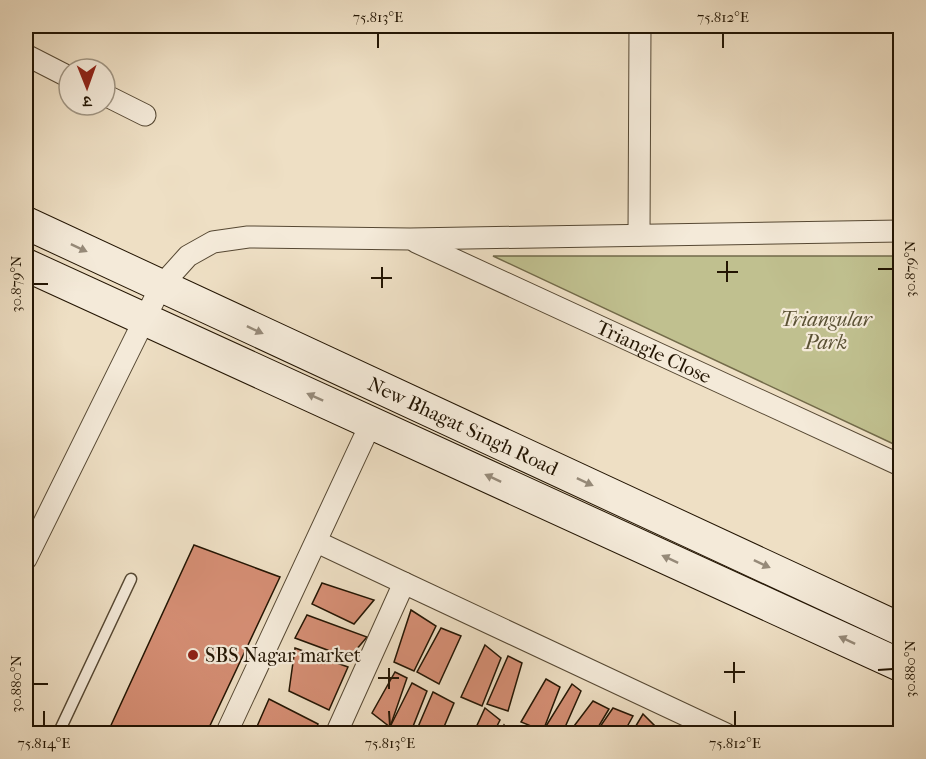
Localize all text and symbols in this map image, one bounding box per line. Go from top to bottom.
text: 75.813°E [353,8,403,26]
text: 75.812°E [697,8,749,26]
north arrow [57,57,117,117]
text: उ [81,92,92,111]
text: 30.879°N [901,240,919,297]
one-way arrow [70,243,87,252]
text: 30.879°N [7,255,25,312]
park label: Triangular Park [780,308,874,354]
street label: Triangle Close [593,315,715,388]
one-way arrow [247,325,264,334]
street label: New Bhagat Singh Road [364,372,563,481]
one-way arrow [307,393,324,402]
one-way arrow [484,474,501,483]
one-way arrow [576,478,593,487]
one-way arrow [661,554,679,564]
one-way arrow [753,560,770,569]
one-way arrow [839,636,856,645]
text: 30.880°N [901,640,919,698]
place label: SBS Nagar market [205,644,361,667]
marker: SBS Nagar market [186,648,200,662]
text: 30.880°N [7,655,25,713]
text: 75.814°E [18,734,70,752]
text: 75.813°E [365,734,415,752]
text: 75.812°E [709,734,761,752]

